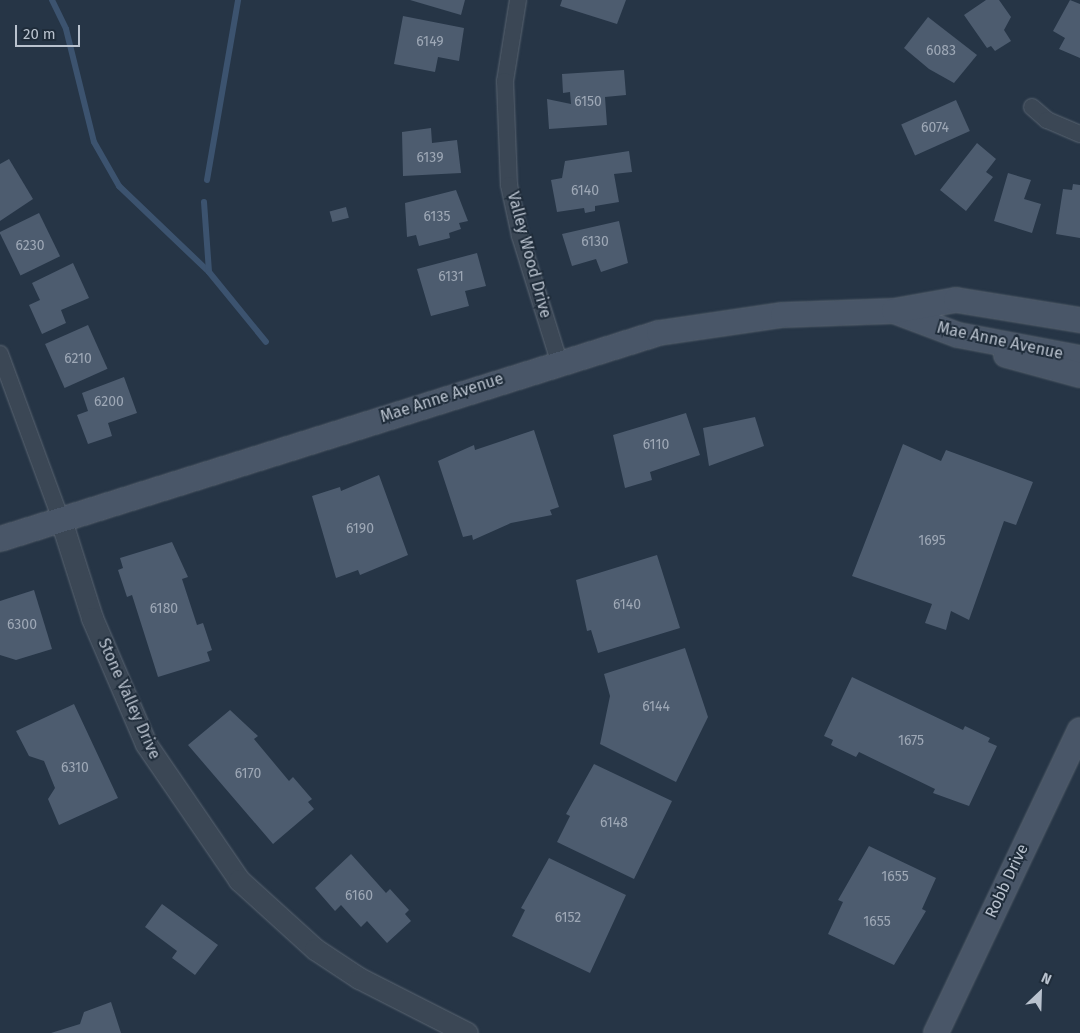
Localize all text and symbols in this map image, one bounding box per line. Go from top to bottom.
scale bar [18,15,82,47]
text: 20 m [23,25,56,43]
house number: 6149 [416,34,444,50]
house number: 6083 [926,43,956,59]
house number: 6150 [574,94,602,110]
house number: 6074 [921,120,949,136]
house number: 6139 [416,150,444,166]
house number: 6140 [571,183,599,199]
street label: Valley Wood Drive [503,190,555,320]
house number: 6135 [424,209,450,225]
house number: 6130 [581,234,609,250]
house number: 6230 [16,238,44,254]
house number: 6131 [438,269,464,285]
street label: Mae Anne Avenue [935,318,1065,364]
house number: 6210 [64,351,92,367]
street label: Mae Anne Avenue [378,369,506,427]
house number: 6200 [94,394,124,410]
house number: 6110 [643,437,669,453]
house number: 6190 [346,521,374,537]
house number: 1695 [918,533,946,549]
house number: 6140 [613,597,641,613]
house number: 6180 [150,601,178,617]
house number: 6300 [7,617,37,633]
street label: Stone Valley Drive [94,636,164,762]
house number: 6144 [642,699,670,715]
house number: 1675 [898,733,924,749]
house number: 6310 [61,760,89,776]
house number: 6170 [235,766,261,782]
house number: 6148 [600,815,628,831]
street label: Robb Drive [981,841,1033,921]
house number: 1655 [881,869,909,885]
house number: 6160 [345,888,373,904]
house number: 6152 [555,910,581,926]
house number: 1655 [863,914,891,930]
north arrow [1015,968,1065,1018]
text: N [1039,969,1054,988]

